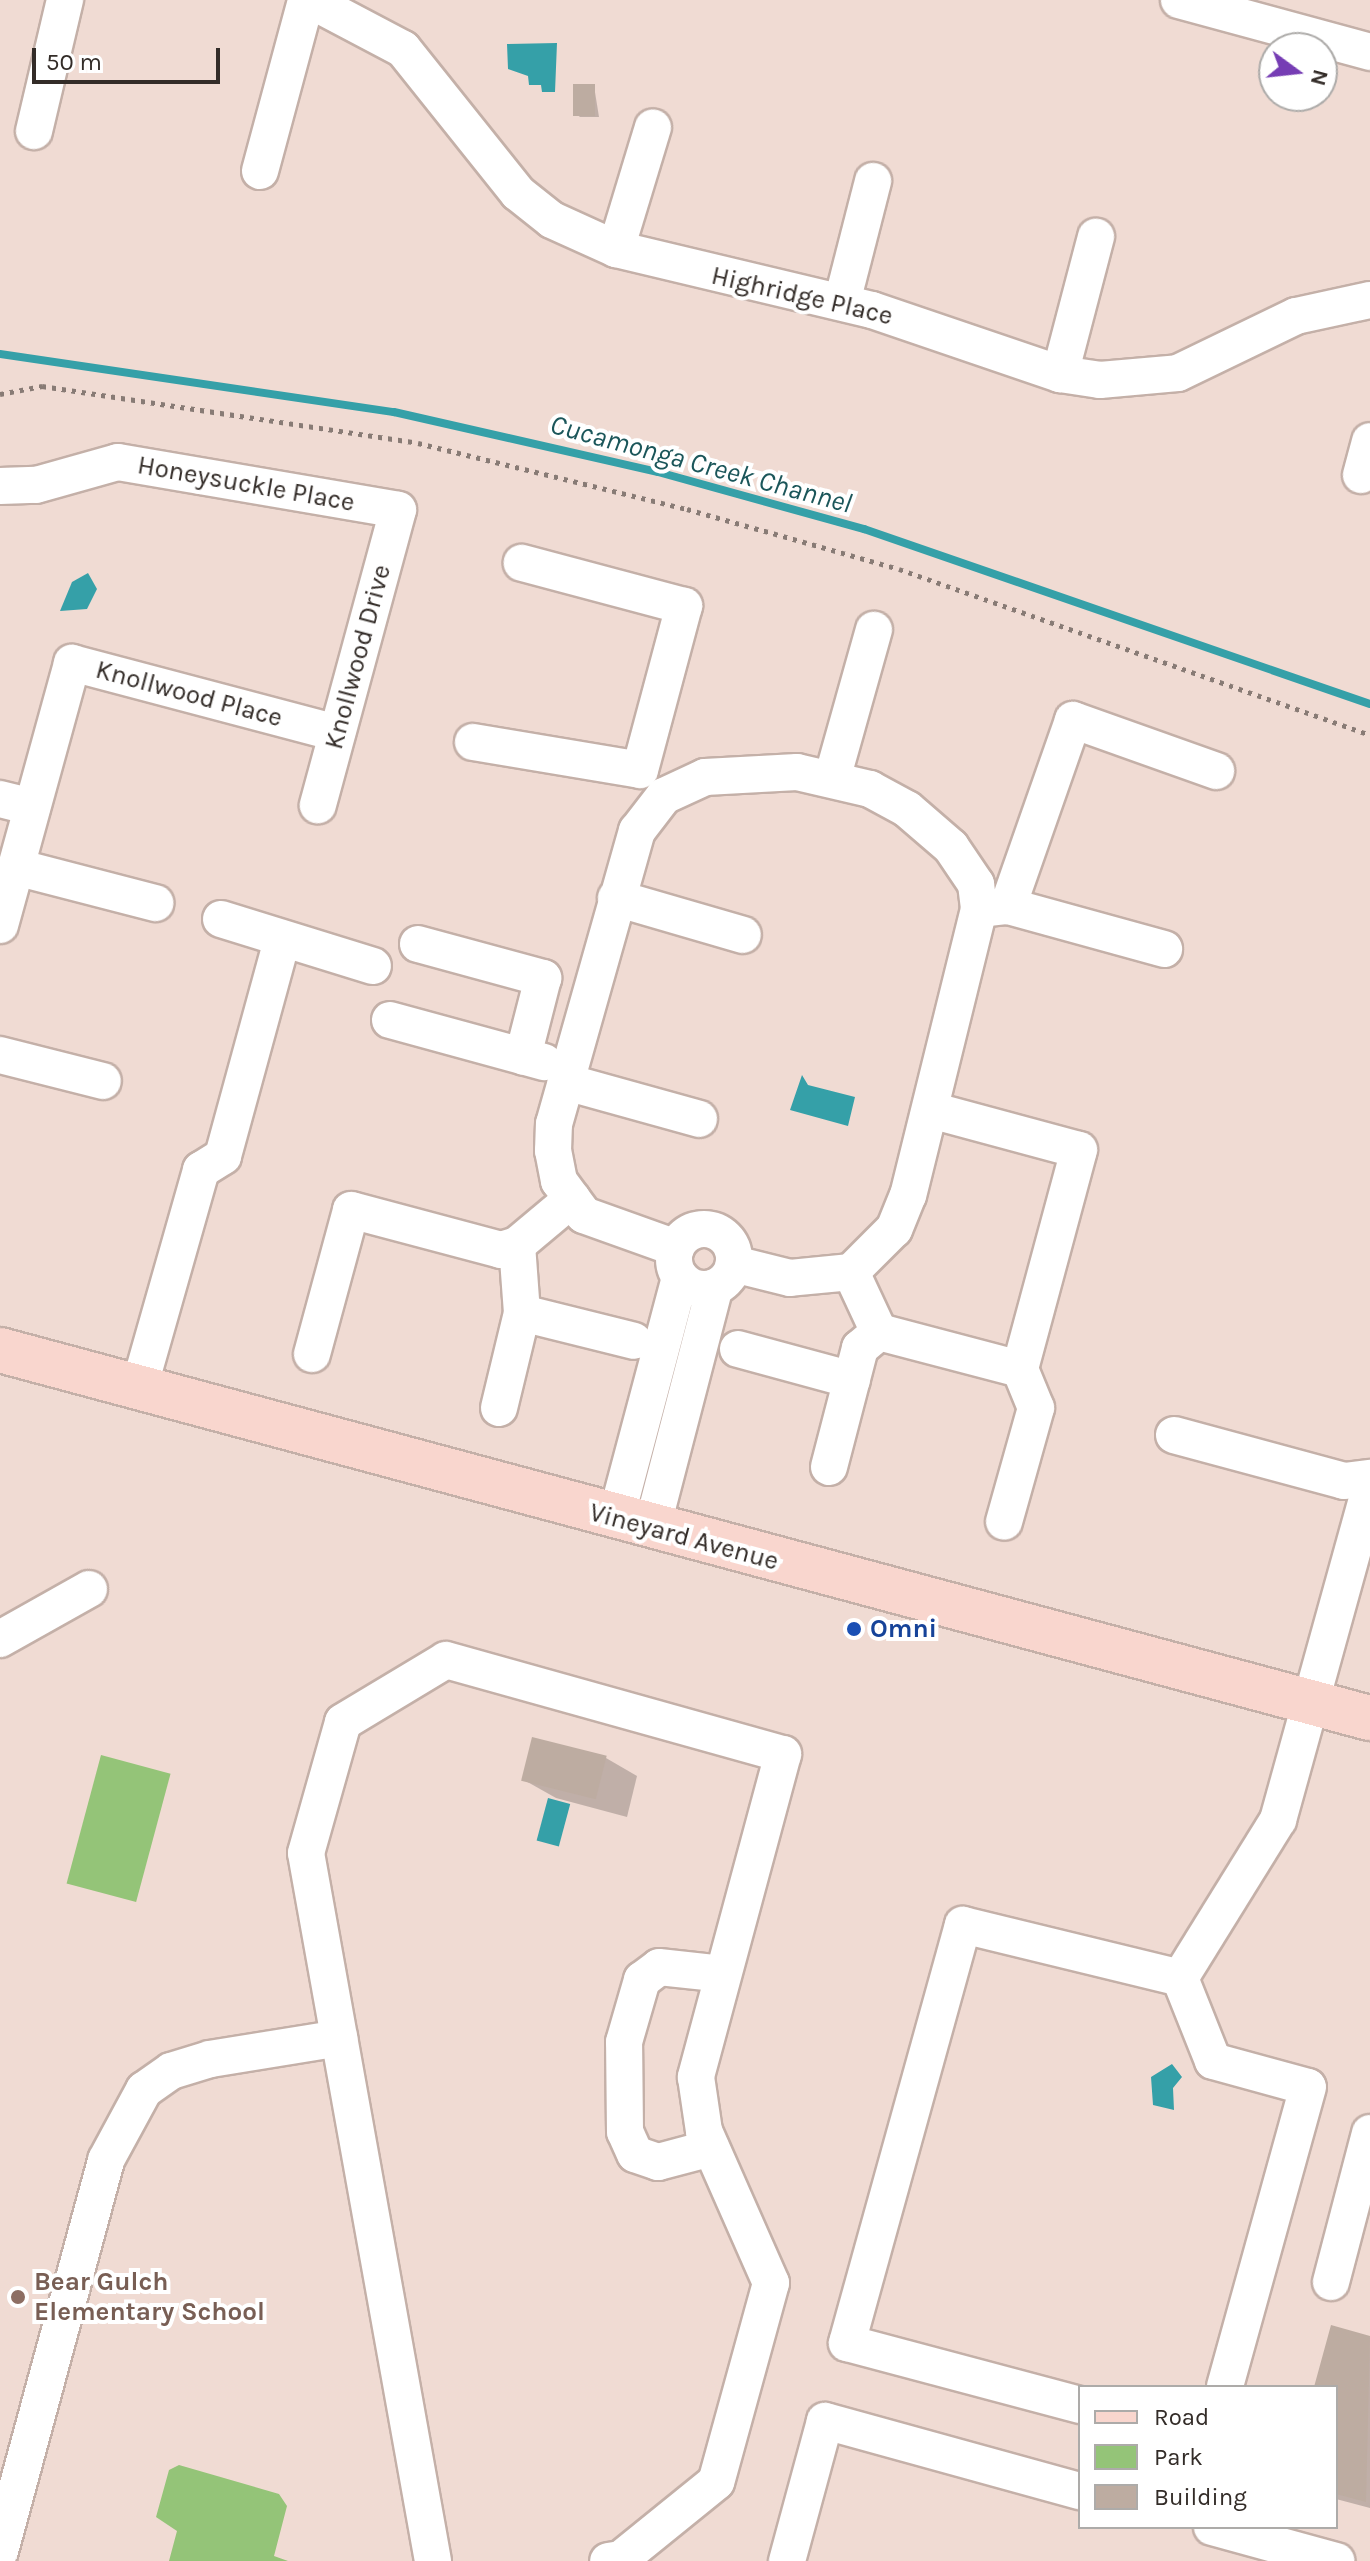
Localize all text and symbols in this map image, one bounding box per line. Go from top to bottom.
scale bar [36,32,224,82]
north arrow [1258,32,1338,112]
text: 50 m [46,48,102,76]
text: N [1305,67,1334,89]
street label: Highridge Place [708,260,896,332]
water label: Cucamonga Creek Channel [546,408,856,520]
street label: Honeysuckle Place [135,450,357,518]
street label: Knollwood Drive [318,561,398,753]
street label: Knollwood Place [92,654,286,734]
street label: Vineyard Avenue [586,1497,782,1577]
place label: Omni [870,1613,937,1645]
marker: Omni [845,1620,863,1638]
place label: Bear Gulch Elementary School [34,2266,265,2328]
marker: Bear Gulch Elementary School [9,2288,27,2306]
legend [1078,2385,1338,2529]
text: Road [1154,2403,1209,2431]
text: Park [1154,2443,1203,2471]
text: Building [1154,2483,1247,2511]

